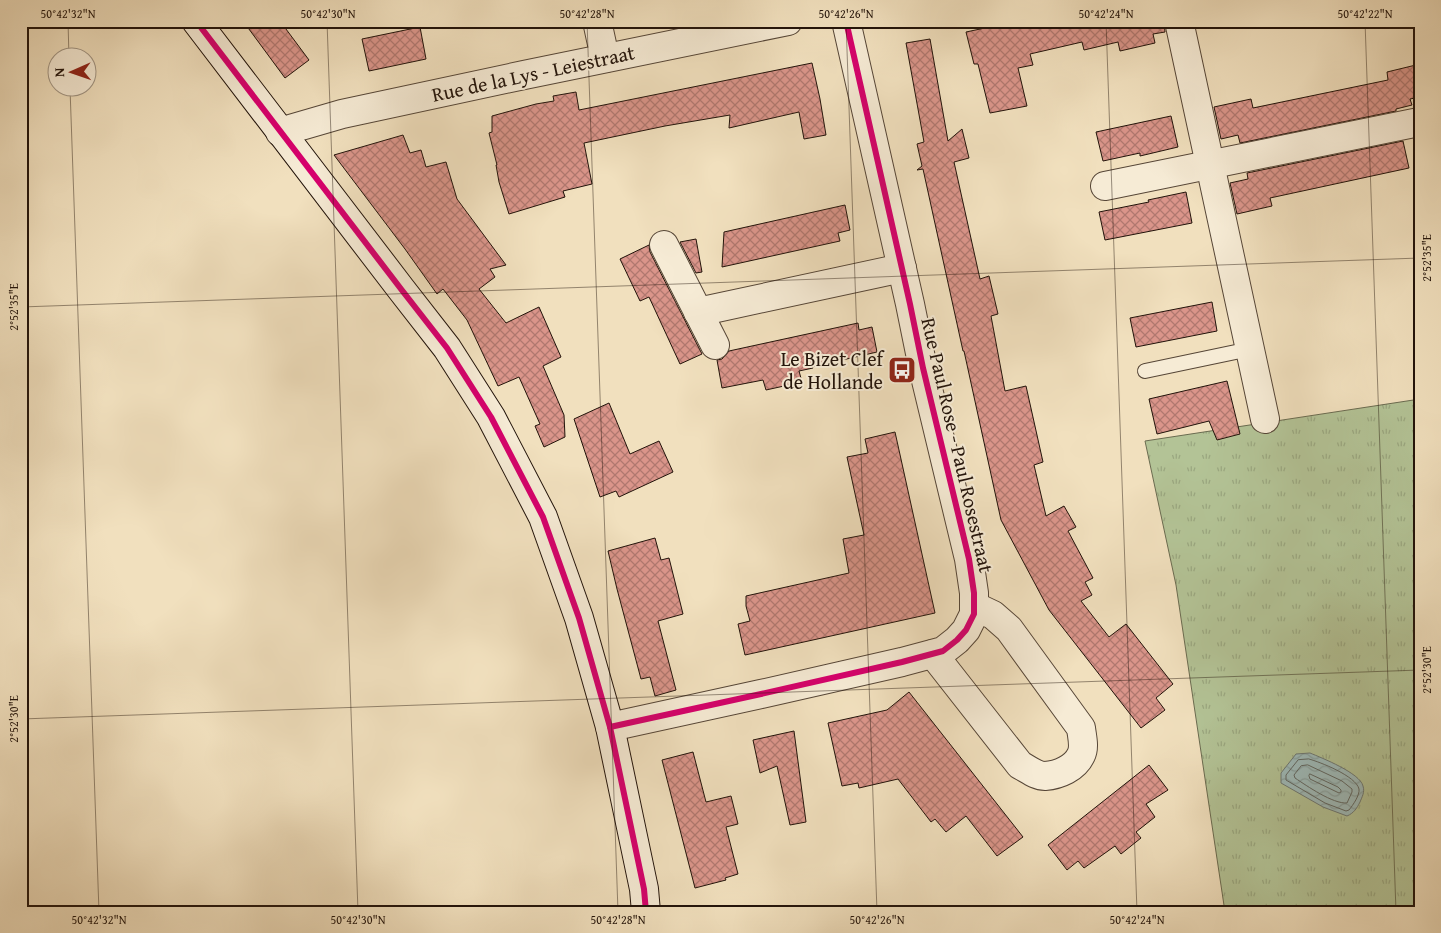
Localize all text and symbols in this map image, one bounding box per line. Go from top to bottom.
text: 50°42'32"N [40,5,96,22]
text: 50°42'30"N [300,5,356,22]
text: 50°42'28"N [559,5,615,22]
text: 50°42'26"N [818,5,874,22]
text: 50°42'24"N [1078,5,1134,22]
text: 50°42'22"N [1337,5,1393,22]
street label: Rue de la Lys - Leiestraat [429,37,637,109]
north arrow [48,48,98,98]
text: N [49,67,69,77]
text: 2°52'35"E [1418,234,1435,282]
text: 2°52'35"E [5,283,22,331]
street label: Rue Paul Rose - Paul Rosestraat [915,315,1001,575]
place label: Le Bizet Clef de Hollande [781,344,886,396]
bus stop icon: Le Bizet Clef de Hollande [887,355,917,385]
text: 2°52'30"E [1418,646,1435,694]
text: 2°52'30"E [5,695,22,743]
text: 50°42'32"N [71,911,127,928]
text: 50°42'30"N [330,911,386,928]
text: 50°42'28"N [590,911,646,928]
text: 50°42'26"N [849,911,905,928]
text: 50°42'24"N [1109,911,1165,928]

